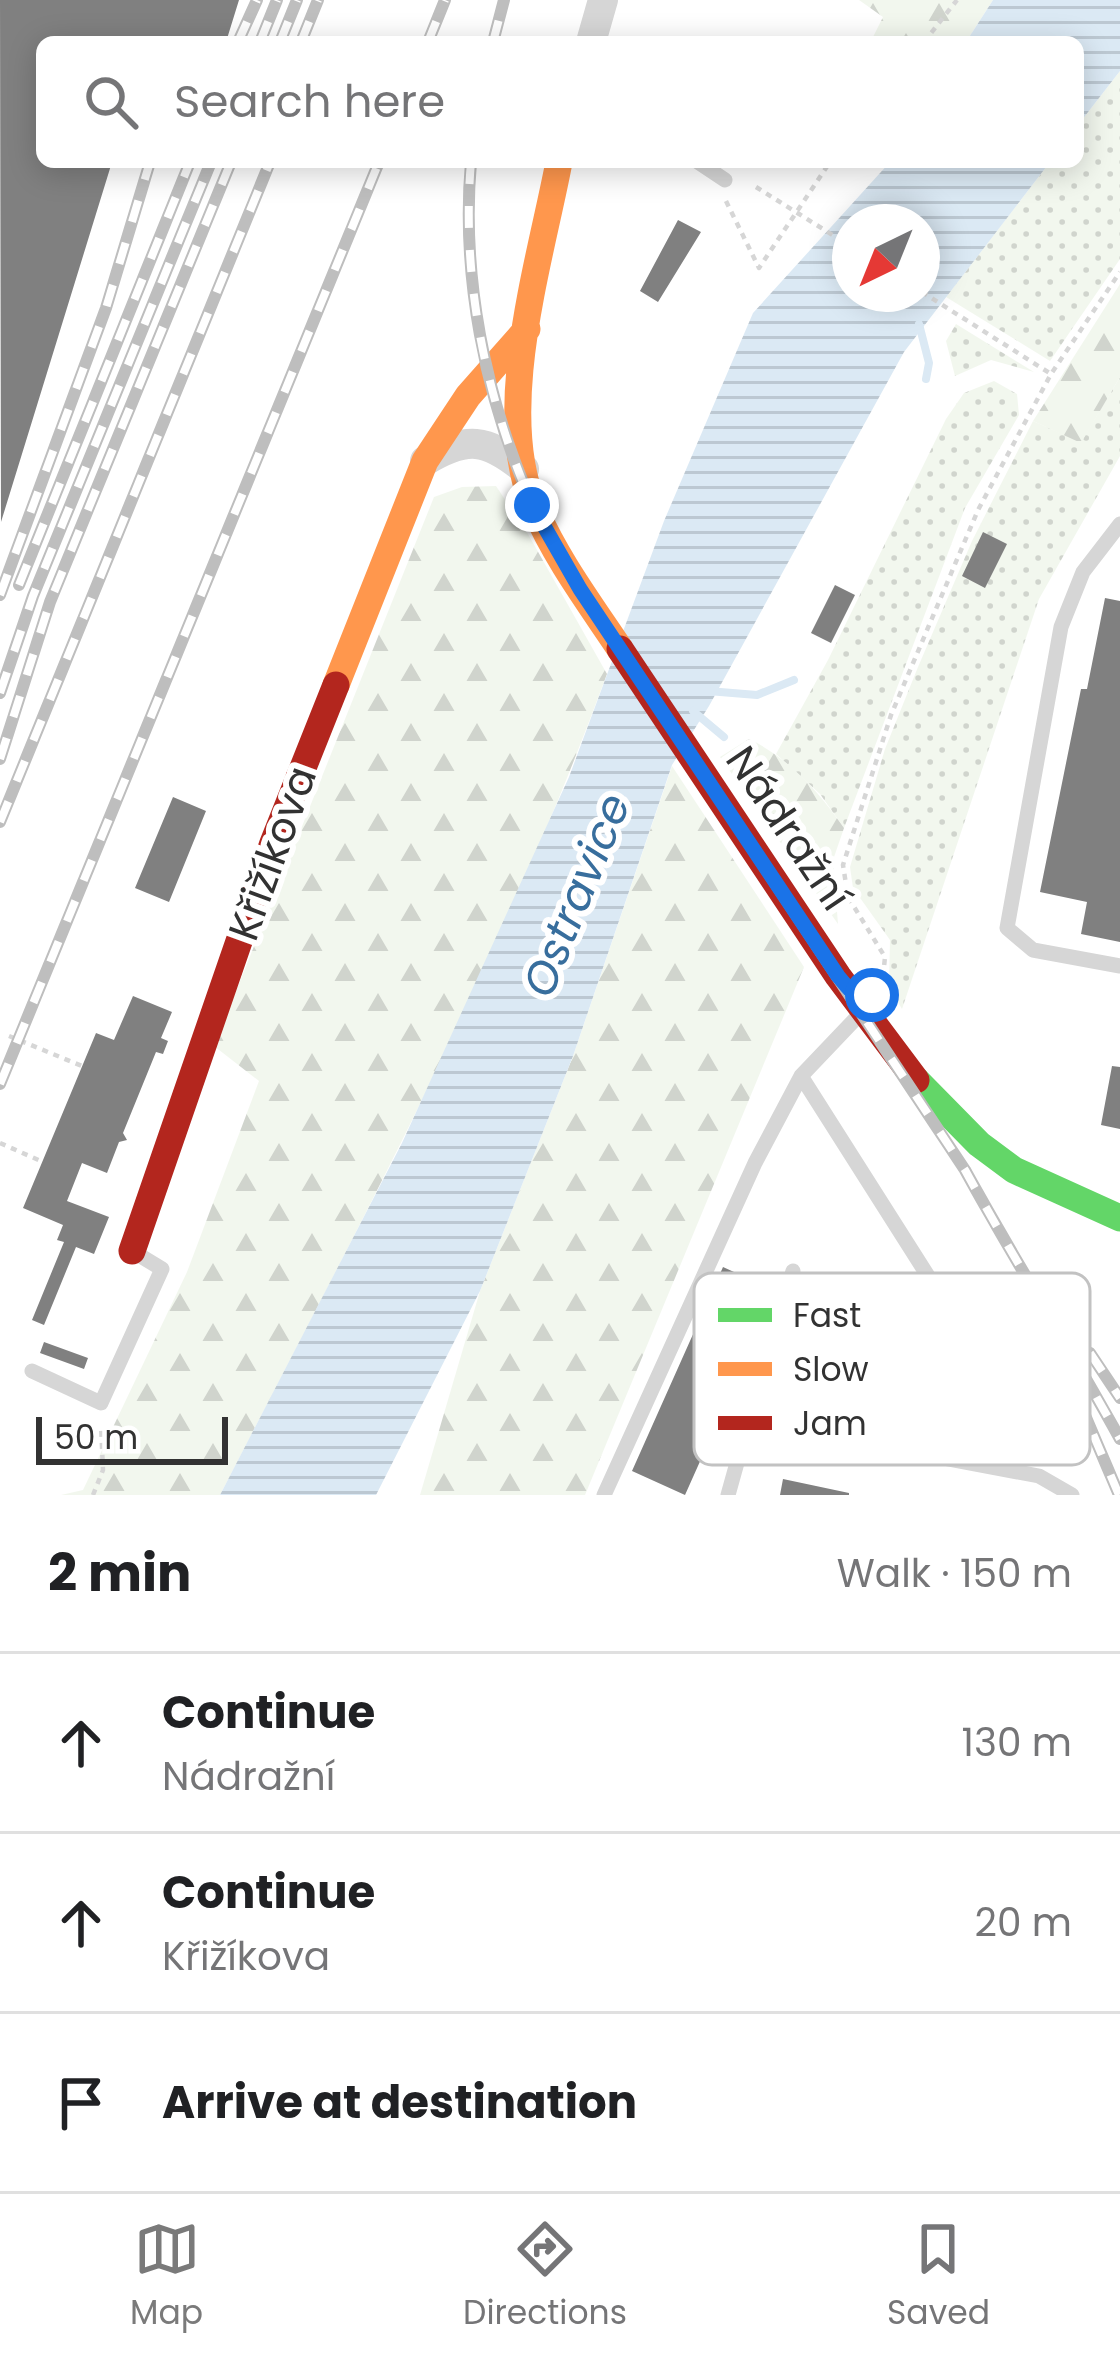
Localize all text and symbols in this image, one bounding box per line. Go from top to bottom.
search box [36,36,1084,168]
icon: search [78,69,144,135]
text: Search here [174,70,445,133]
north arrow [832,204,940,312]
route end [505,478,559,532]
street label: Nádražní [712,734,865,922]
street label: Křižíkova [214,758,331,948]
water label: Ostravice [507,784,646,1006]
route start [845,968,899,1022]
legend [694,1273,1090,1465]
text: Fast [793,1292,861,1339]
text: Slow [793,1346,869,1393]
text: Jam [793,1400,867,1447]
scale bar [36,1411,228,1464]
text: 50 m [54,1414,138,1461]
text: 2 min [48,1537,191,1609]
text: Walk · 150 m [837,1546,1072,1601]
text: Continue [162,1681,375,1744]
icon: ahead [48,1710,114,1776]
text: 130 m [961,1715,1072,1770]
text: Nádražní [162,1749,335,1804]
text: Continue [162,1861,375,1924]
icon: ahead [48,1890,114,1956]
text: 20 m [974,1895,1072,1950]
text: Křižíkova [162,1929,330,1984]
icon: arrive [48,2070,114,2136]
text: Arrive at destination [162,2071,637,2134]
tab: Map [130,2216,203,2338]
tab: Directions [463,2216,627,2338]
tab: Saved [887,2216,990,2338]

